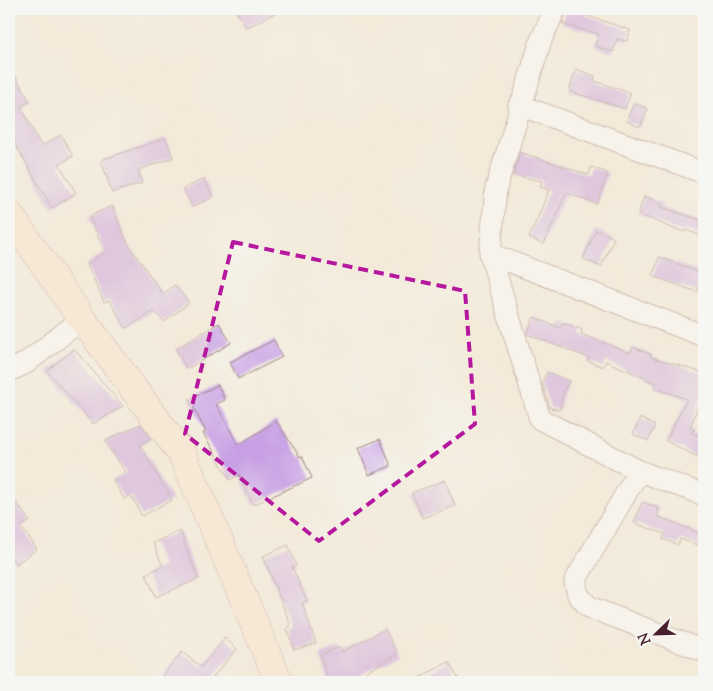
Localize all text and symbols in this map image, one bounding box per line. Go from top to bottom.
north arrow [630,608,680,658]
text: N [634,629,657,647]

